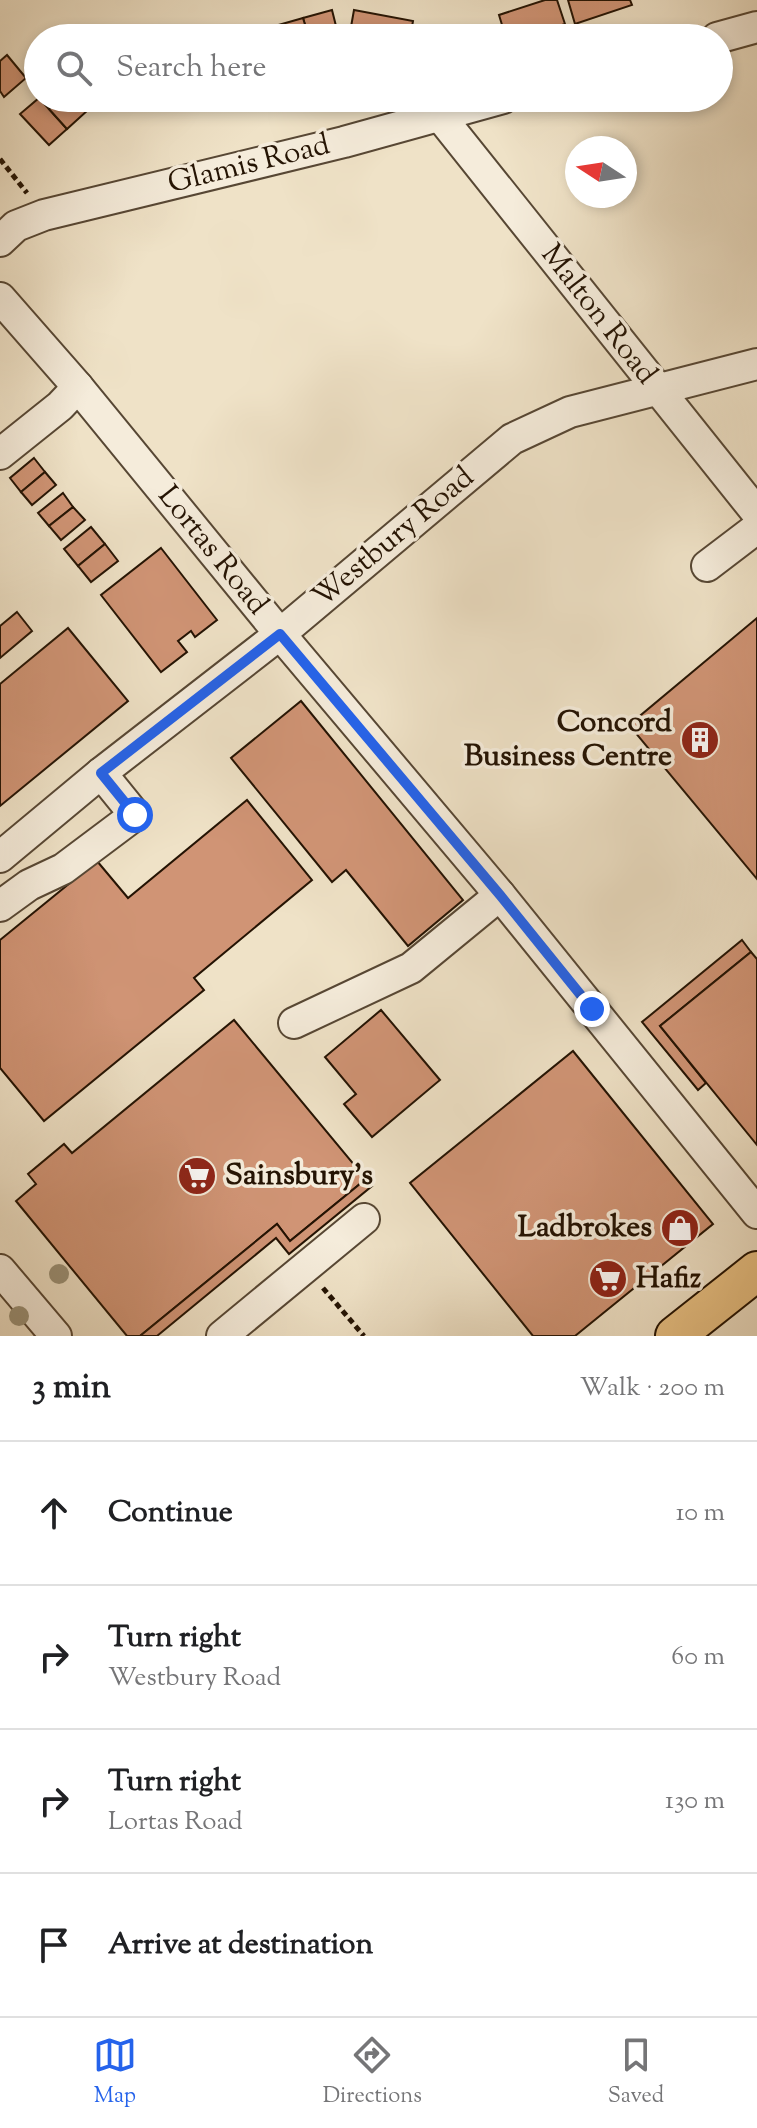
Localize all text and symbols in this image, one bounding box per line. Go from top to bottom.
search box [24,24,733,112]
icon: search [52,46,96,90]
text: Search here [116,47,266,90]
street label: Glamis Road [163,124,335,206]
north arrow [565,136,637,208]
street label: Malton Road [529,236,667,394]
street label: Westbury Road [304,457,484,619]
street label: Lortas Road [146,477,278,625]
place label: Concord Business Centre [464,702,672,779]
building icon: Concord Business Centre [679,719,721,761]
route start [117,797,153,833]
route end [574,991,610,1027]
supermarket icon: Sainsbury's [176,1155,218,1197]
place label: Sainsbury's [225,1155,373,1198]
place label: Ladbrokes [518,1207,652,1250]
shop icon: Ladbrokes [659,1207,701,1249]
supermarket icon: Hafiz [587,1258,629,1300]
place label: Hafiz [636,1258,701,1301]
text: 3 min [32,1364,111,1413]
text: Walk · 200 m [580,1370,725,1407]
icon: ahead [32,1491,76,1535]
text: Continue [108,1492,233,1535]
text: 10 m [676,1495,725,1532]
text: Turn right [108,1617,241,1660]
icon: right [32,1635,76,1679]
text: 60 m [671,1639,725,1676]
text: Westbury Road [108,1660,281,1697]
text: Turn right [108,1761,241,1804]
icon: right [32,1779,76,1823]
text: 130 m [665,1783,725,1820]
text: Lortas Road [108,1804,243,1841]
icon: arrive [32,1923,76,1967]
text: Arrive at destination [108,1924,373,1967]
tab: Map [93,2033,137,2113]
tab: Directions [323,2033,422,2113]
tab: Saved [608,2033,664,2113]

